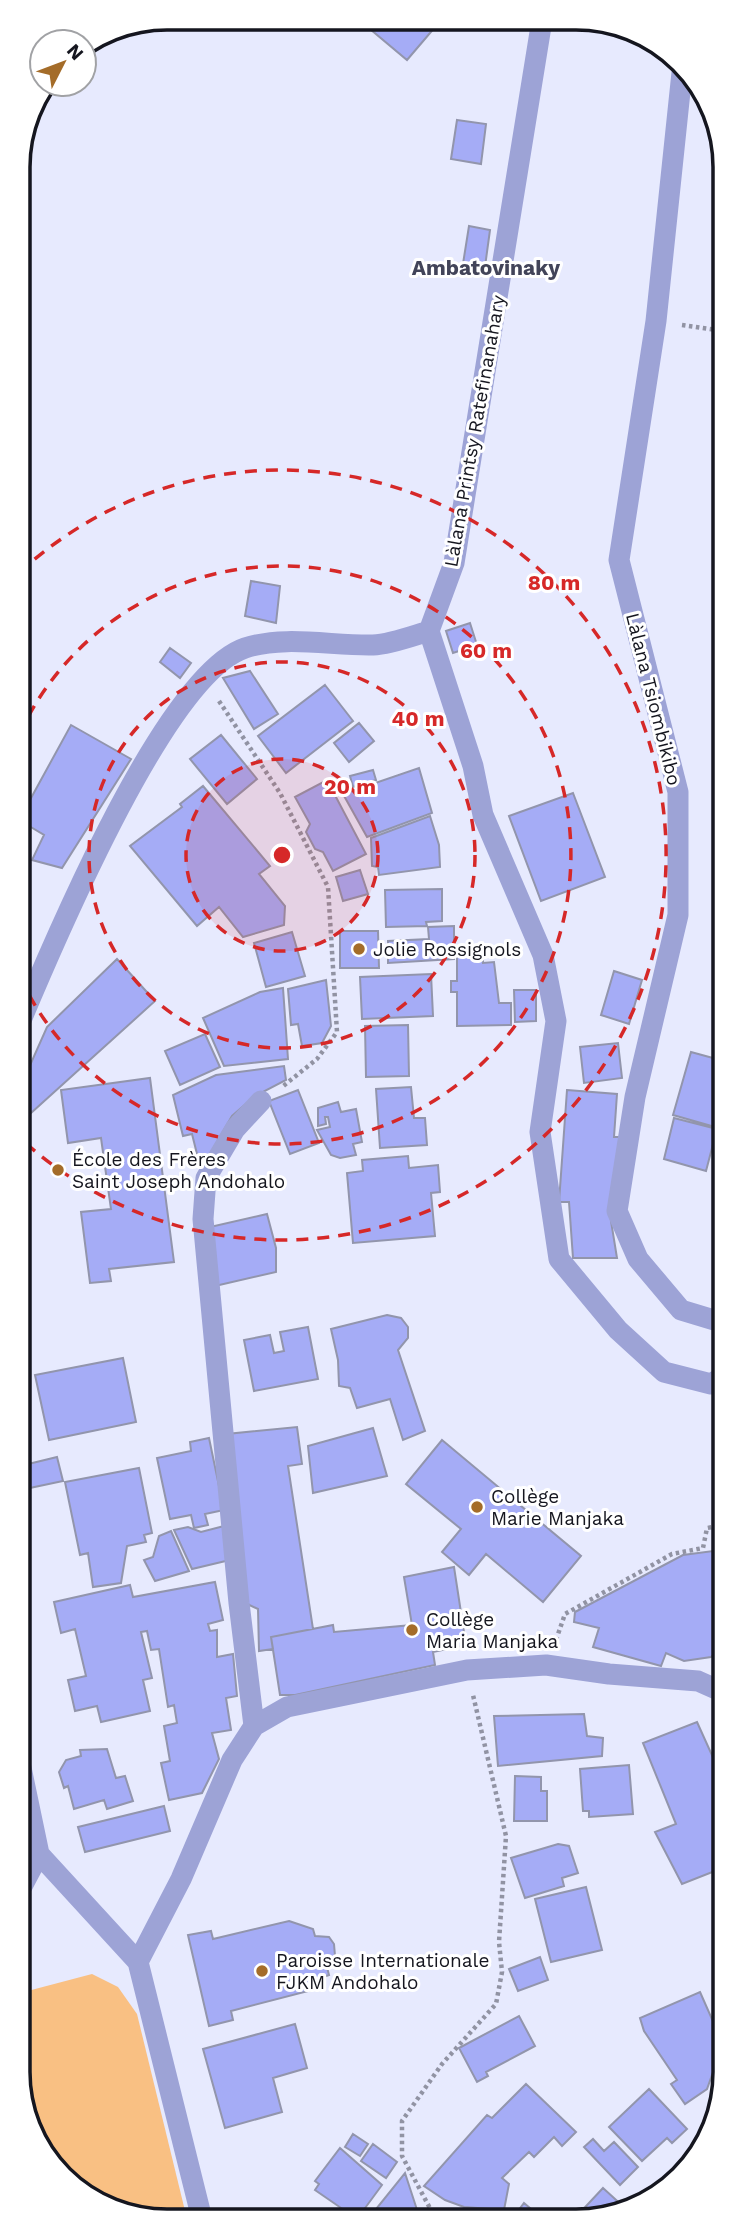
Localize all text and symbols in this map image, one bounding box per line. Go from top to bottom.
north arrow [28,28,98,98]
text: N [62,39,89,65]
district label: Ambatovinaky [412,255,560,280]
street label: Làlana Printsy Ratefinanahary [439,293,510,569]
text: 80 m [528,570,580,595]
street label: Làlana Tsiombikibo [621,610,686,788]
text: 60 m [460,638,512,663]
text: 40 m [392,706,444,731]
text: 20 m [324,774,376,799]
centre of rings [270,843,294,867]
place label: Jolie Rossignols [373,938,521,961]
marker: Jolie Rossignols [351,941,367,957]
place label: École des Frères Saint Joseph Andohalo [72,1148,285,1193]
marker: École des Frères Saint Joseph Andohalo [50,1162,66,1178]
place label: Collège Marie Manjaka [491,1485,624,1530]
marker: Collège Marie Manjaka [469,1499,485,1515]
place label: Collège Maria Manjaka [426,1608,558,1653]
marker: Collège Maria Manjaka [404,1622,420,1638]
place label: Paroisse Internationale FJKM Andohalo [276,1949,489,1994]
marker: Paroisse Internationale FJKM Andohalo [254,1963,270,1979]

